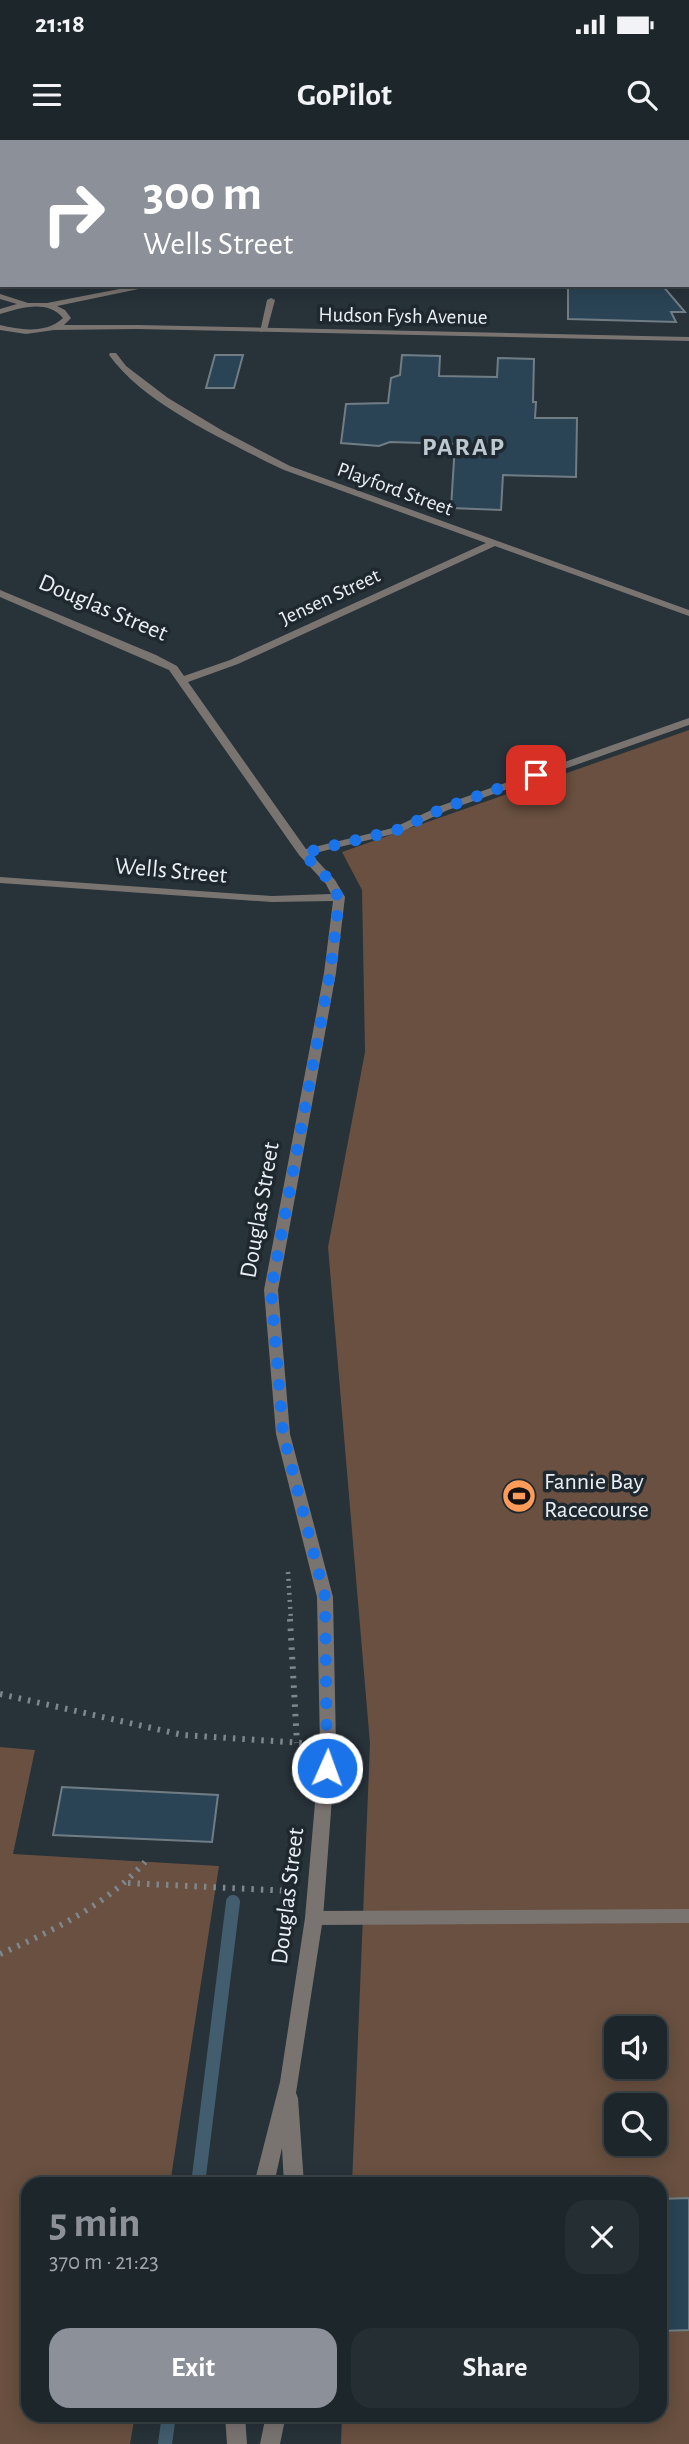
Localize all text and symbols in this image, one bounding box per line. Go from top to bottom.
text: 21:18 [35,11,85,37]
icon: menu [28,76,66,114]
icon: search [623,76,661,114]
text: GoPilot [297,79,392,111]
icon: right [28,168,119,259]
text: 300 m [143,170,262,219]
text: Wells Street [143,228,293,260]
street label: Hudson Fysh Avenue [318,304,488,328]
district label: PARAP [422,434,506,460]
street label: Playford Street [334,458,456,520]
street label: Jensen Street [277,565,384,629]
street label: Douglas Street [35,570,171,646]
pin [506,745,566,805]
icon: arrive [517,756,555,794]
street label: Wells Street [114,854,228,888]
street label: Douglas Street [236,1140,284,1280]
place label: Fannie Bay Racecourse [544,1470,649,1522]
sports icon: Fannie Bay Racecourse [500,1477,538,1515]
position arrow [290,1731,364,1805]
street label: Douglas Street [268,1826,308,1966]
map controls [604,2016,667,2156]
button: sound [604,2016,667,2079]
button: search [604,2093,667,2156]
button: close [565,2200,639,2274]
text: 5 min [49,2202,141,2244]
text: 370 m · 21:23 [49,2251,159,2274]
button: Exit [49,2328,337,2408]
button: Share [351,2328,639,2408]

